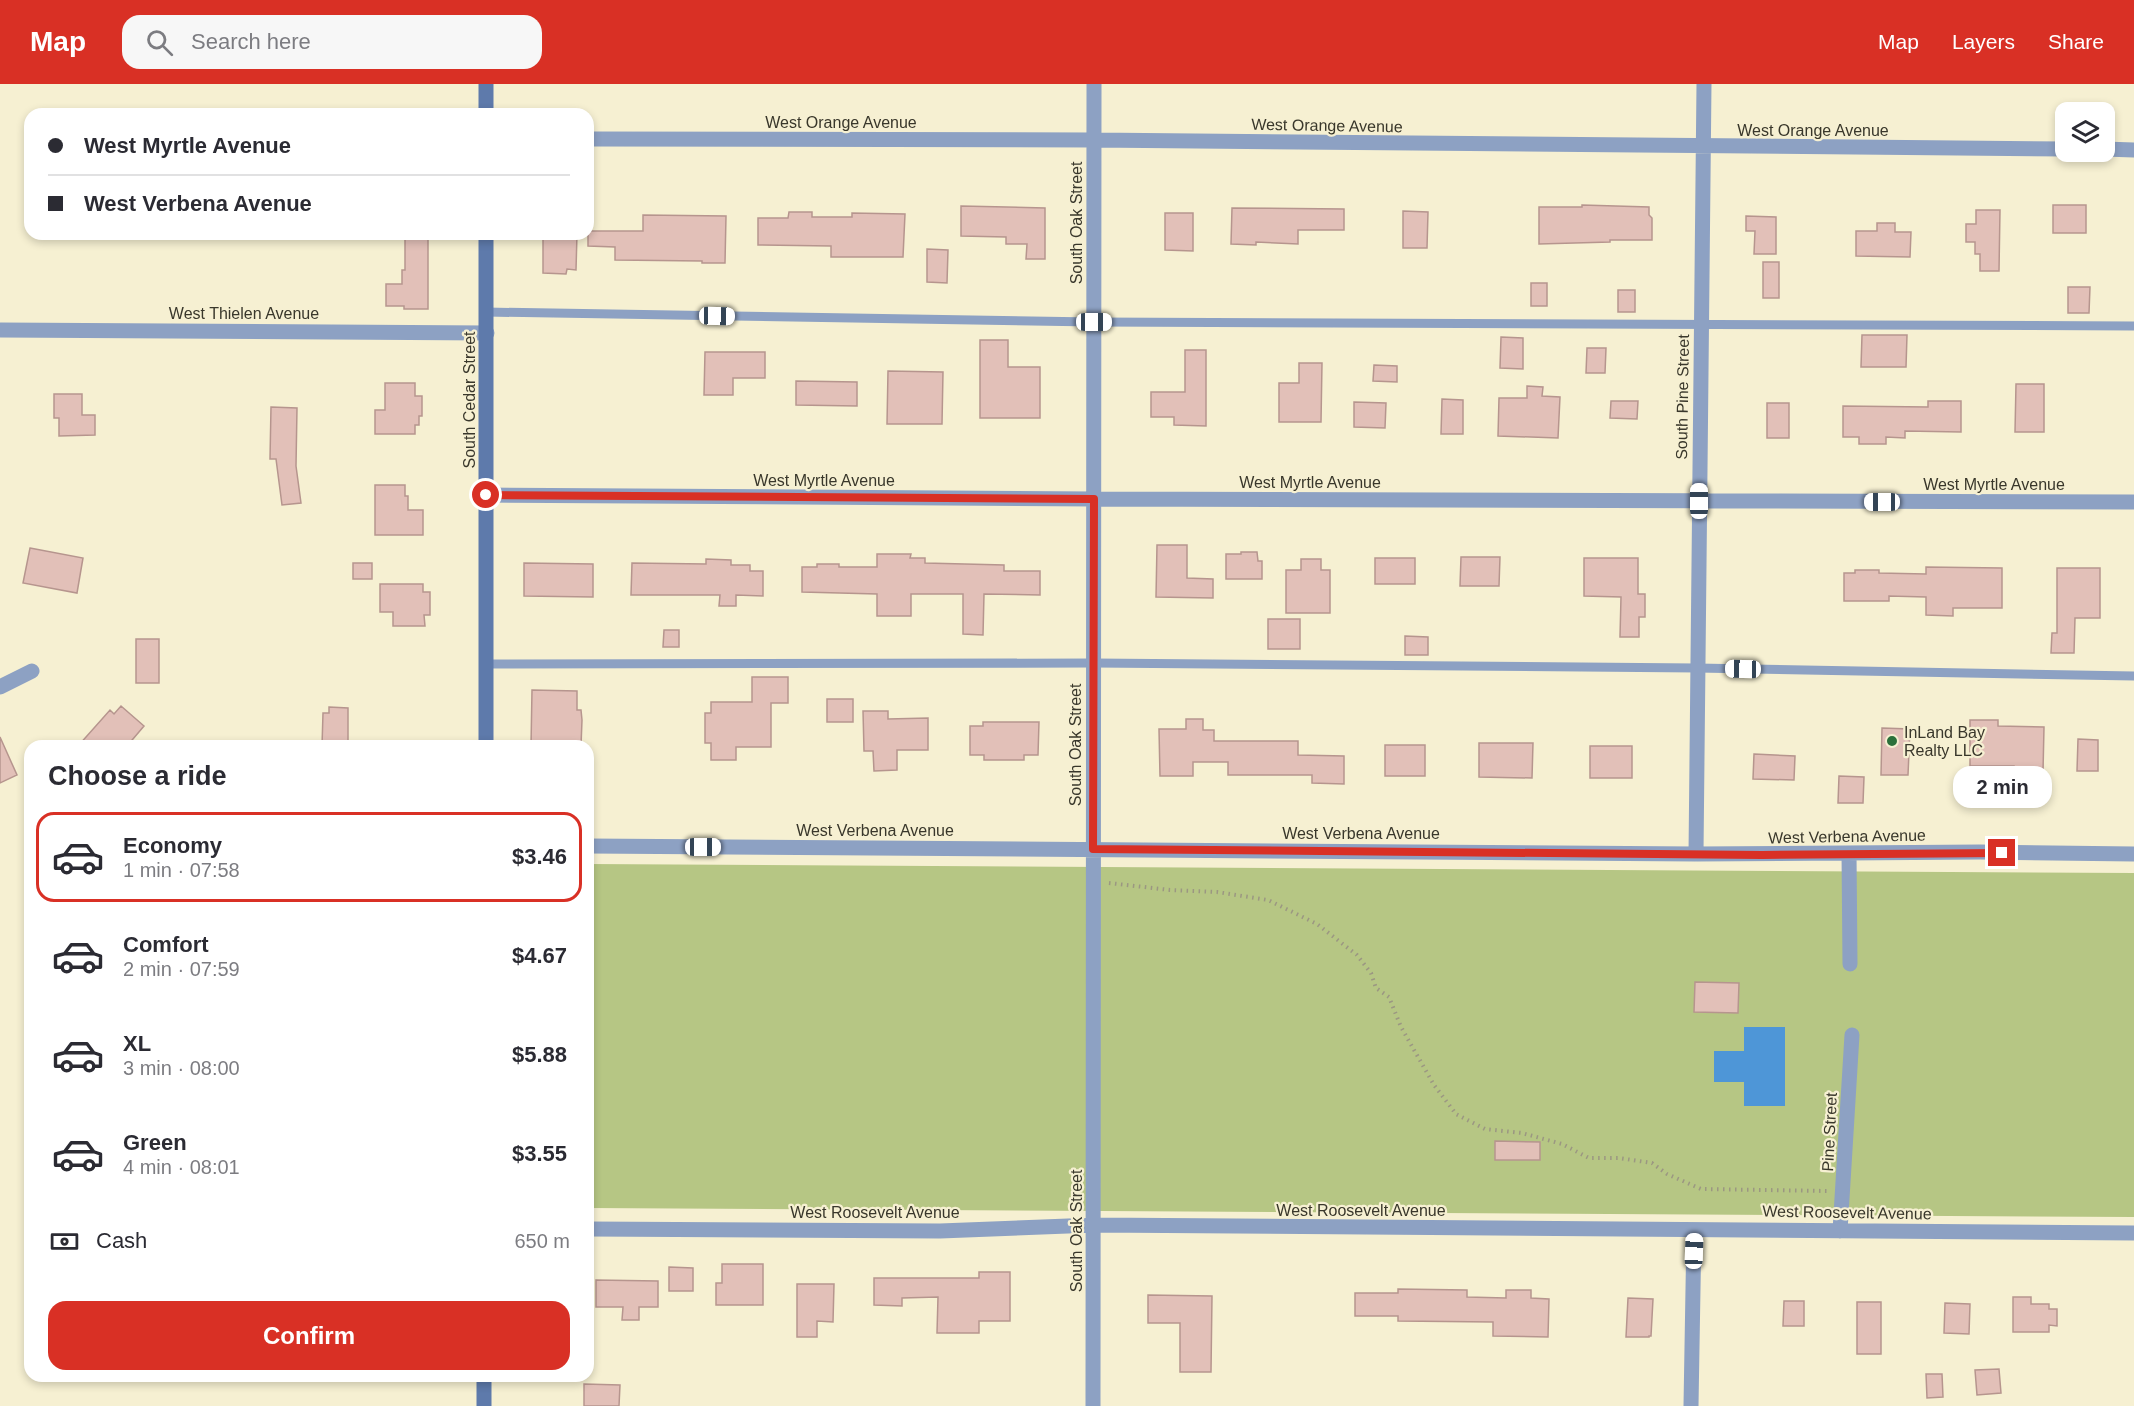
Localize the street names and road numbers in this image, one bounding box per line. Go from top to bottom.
street label: West Orange Avenue [765,114,917,131]
street label: West Orange Avenue [1251,116,1403,135]
street label: West Orange Avenue [1737,122,1889,139]
street label: South Oak Street [1068,161,1085,284]
street label: West Thielen Avenue [169,305,319,322]
street label: South Cedar Street [461,331,478,468]
street label: South Pine Street [1673,334,1692,460]
street label: West Myrtle Avenue [753,472,895,489]
street label: West Myrtle Avenue [1239,474,1381,491]
street label: West Myrtle Avenue [1923,476,2065,493]
street label: South Oak Street [1067,683,1084,806]
street label: West Verbena Avenue [796,822,954,839]
street label: West Verbena Avenue [1282,825,1440,842]
street label: West Verbena Avenue [1768,827,1926,846]
street label: Pine Street [1819,1092,1840,1172]
street label: South Oak Street [1068,1169,1085,1292]
street label: West Roosevelt Avenue [1276,1202,1446,1219]
street label: West Roosevelt Avenue [1762,1203,1932,1222]
street label: West Roosevelt Avenue [790,1204,960,1221]

